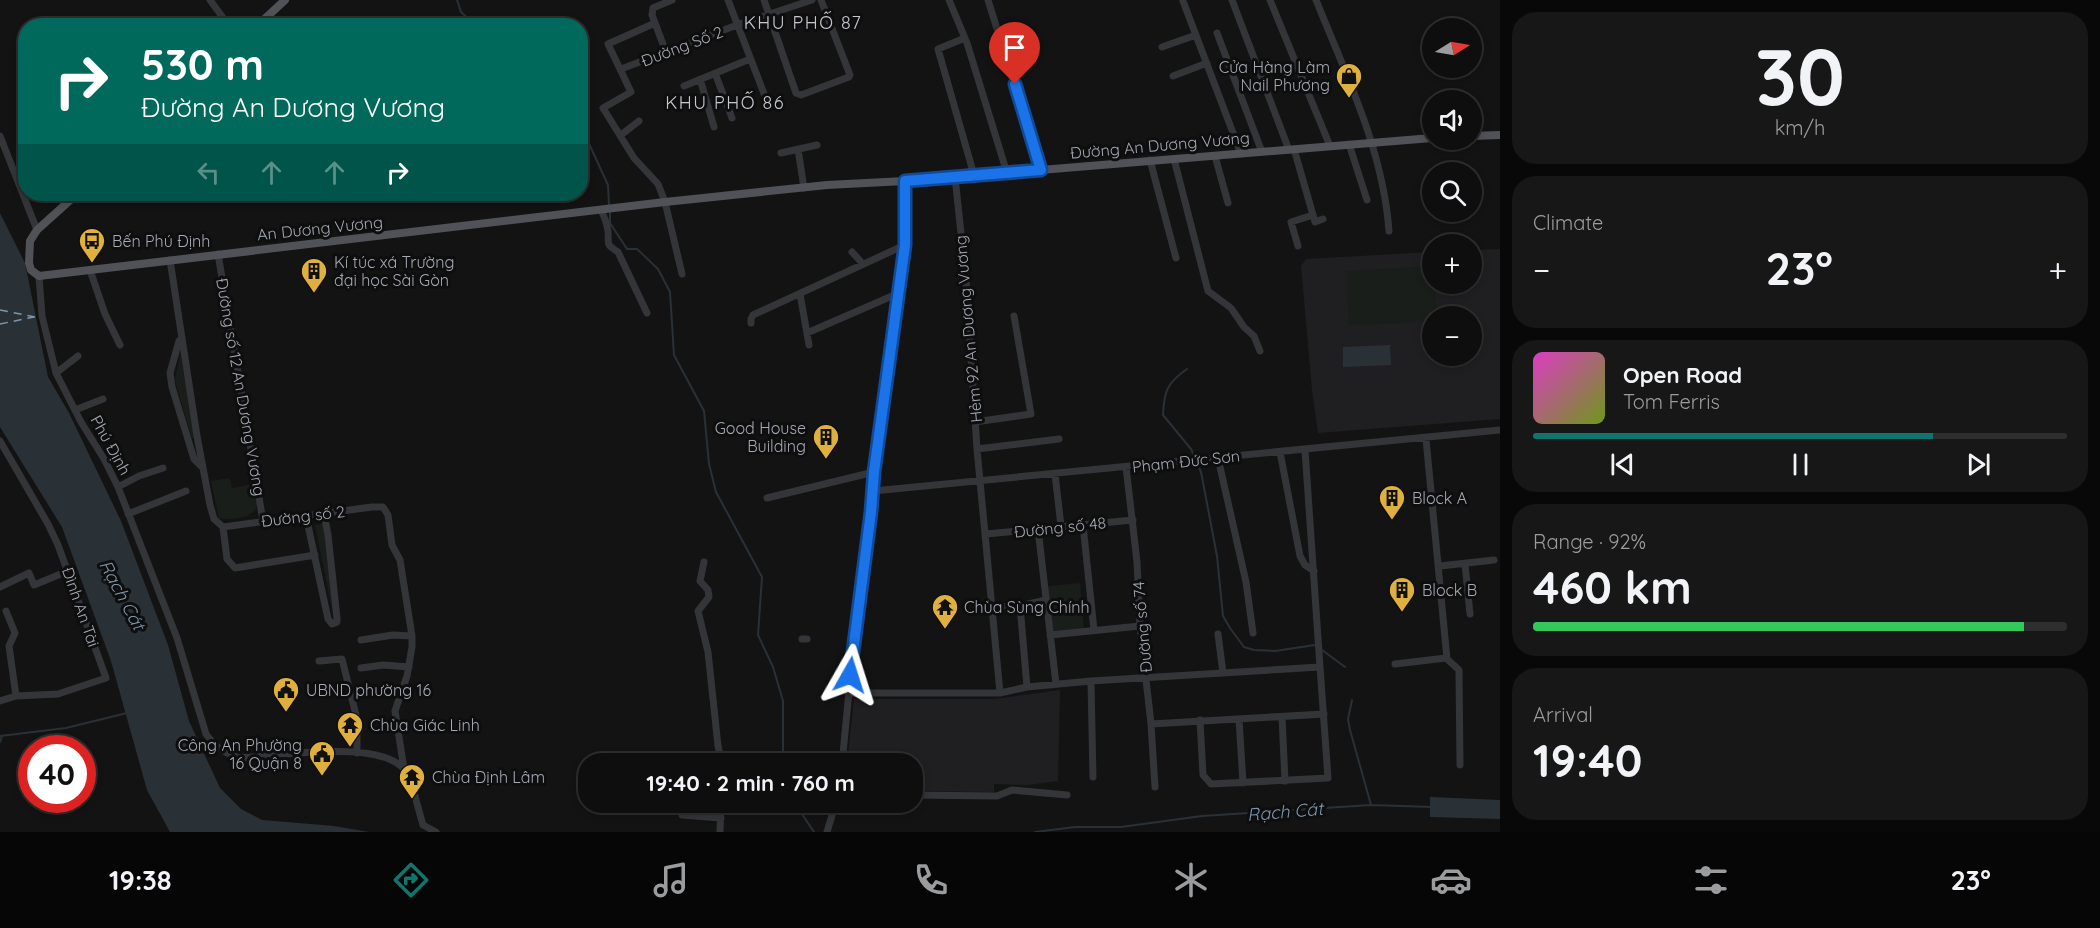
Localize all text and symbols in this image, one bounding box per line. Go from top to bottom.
district label: KHU PHỐ 87 [744,11,862,34]
north arrow [1422,18,1482,78]
map controls [1422,18,1482,366]
street label: Đường Số 2 [638,21,726,71]
pin [989,22,1040,84]
text: 30 [1755,27,1845,125]
icon: arrive [998,31,1031,64]
text: 530 m [141,38,264,91]
icon: right [42,42,120,120]
place label: Cửa Hàng Làm Nail Phương [1219,57,1330,95]
shop icon: Cửa Hàng Làm Nail Phương [1334,61,1364,99]
text: Đường An Dương Vương [141,90,445,124]
button: sound [1422,90,1482,150]
district label: KHU PHỐ 86 [665,91,785,114]
text: km/h [1775,115,1825,140]
street label: Đường An Dương Vương [1069,127,1251,163]
icon: left [192,156,225,189]
icon: ahead [255,156,288,189]
icon: ahead [318,156,351,189]
icon: right [381,156,414,189]
button: search [1422,162,1482,222]
text: Climate [1533,210,1603,235]
street label: An Dương Vương [256,211,384,245]
bus stop icon: Bến Phú Định [77,226,107,264]
place label: Bến Phú Định [112,231,210,251]
street label: Hẻm 92 An Dương Vương [950,234,986,424]
button: + [1422,234,1482,294]
text: 23° [1766,240,1833,296]
text: − [1533,249,1550,290]
text: + [2048,249,2067,290]
place label: Kí túc xá Trường đại học Sài Gòn [334,252,454,290]
building icon: Kí túc xá Trường đại học Sài Gòn [299,256,329,294]
street label: Đường số 12 An Dương Vương [212,276,270,498]
button: − [1422,306,1482,366]
text: Open Road [1623,361,1742,389]
text: Tom Ferris [1623,389,1720,414]
street label: Phú Định [86,412,136,478]
place label: Good House Building [715,418,806,456]
building icon: Good House Building [811,422,841,460]
street label: Phạm Đức Sơn [1131,445,1241,477]
icon: previous [1606,448,1639,481]
icon: pause [1784,448,1817,481]
icon: next [1962,448,1995,481]
building icon: Block A [1377,483,1407,521]
place label: Block A [1412,488,1467,508]
street label: Đường số 2 [260,501,346,531]
street label: Đường số 48 [1013,512,1107,542]
text: Range · 92% [1533,529,1646,554]
water label: Rạch Cát [94,556,151,636]
text: 460 km [1533,559,1692,615]
street label: Đình An Tài [58,565,104,649]
building icon: Block B [1387,575,1417,613]
place label: Block B [1422,580,1477,600]
street label: Đường số 74 [1128,581,1156,673]
temple icon: Chùa Sùng Chính [930,592,960,630]
place label: Chùa Sùng Chính [964,597,1090,617]
position arrow [818,643,882,707]
public building icon: UBND phường 16 [271,675,301,713]
place label: UBND phường 16 [306,680,431,700]
text: Arrival [1533,702,1593,727]
temple icon: Chùa Giác Linh [335,710,365,748]
place label: Chùa Giác Linh [370,715,480,735]
text: 19:40 [1533,732,1642,788]
speed limit sign: 40 [18,735,96,813]
place label: Công An Phường 16 Quận 8 [178,735,302,773]
public building icon: Công An Phường 16 Quận 8 [307,739,337,777]
temple icon: Chùa Định Lâm [397,762,427,800]
place label: Chùa Định Lâm [432,767,545,787]
text: 19:40 · 2 min · 760 m [646,769,855,797]
water label: Rạch Cát [1246,797,1326,826]
icon: directions [390,859,432,901]
icon: music [650,859,692,901]
icon: phone [910,859,952,901]
icon: climate [1170,859,1212,901]
icon: car [1430,859,1472,901]
icon: filters [1690,859,1732,901]
text: 19:38 [109,863,172,897]
text: 23° [1950,863,1991,897]

